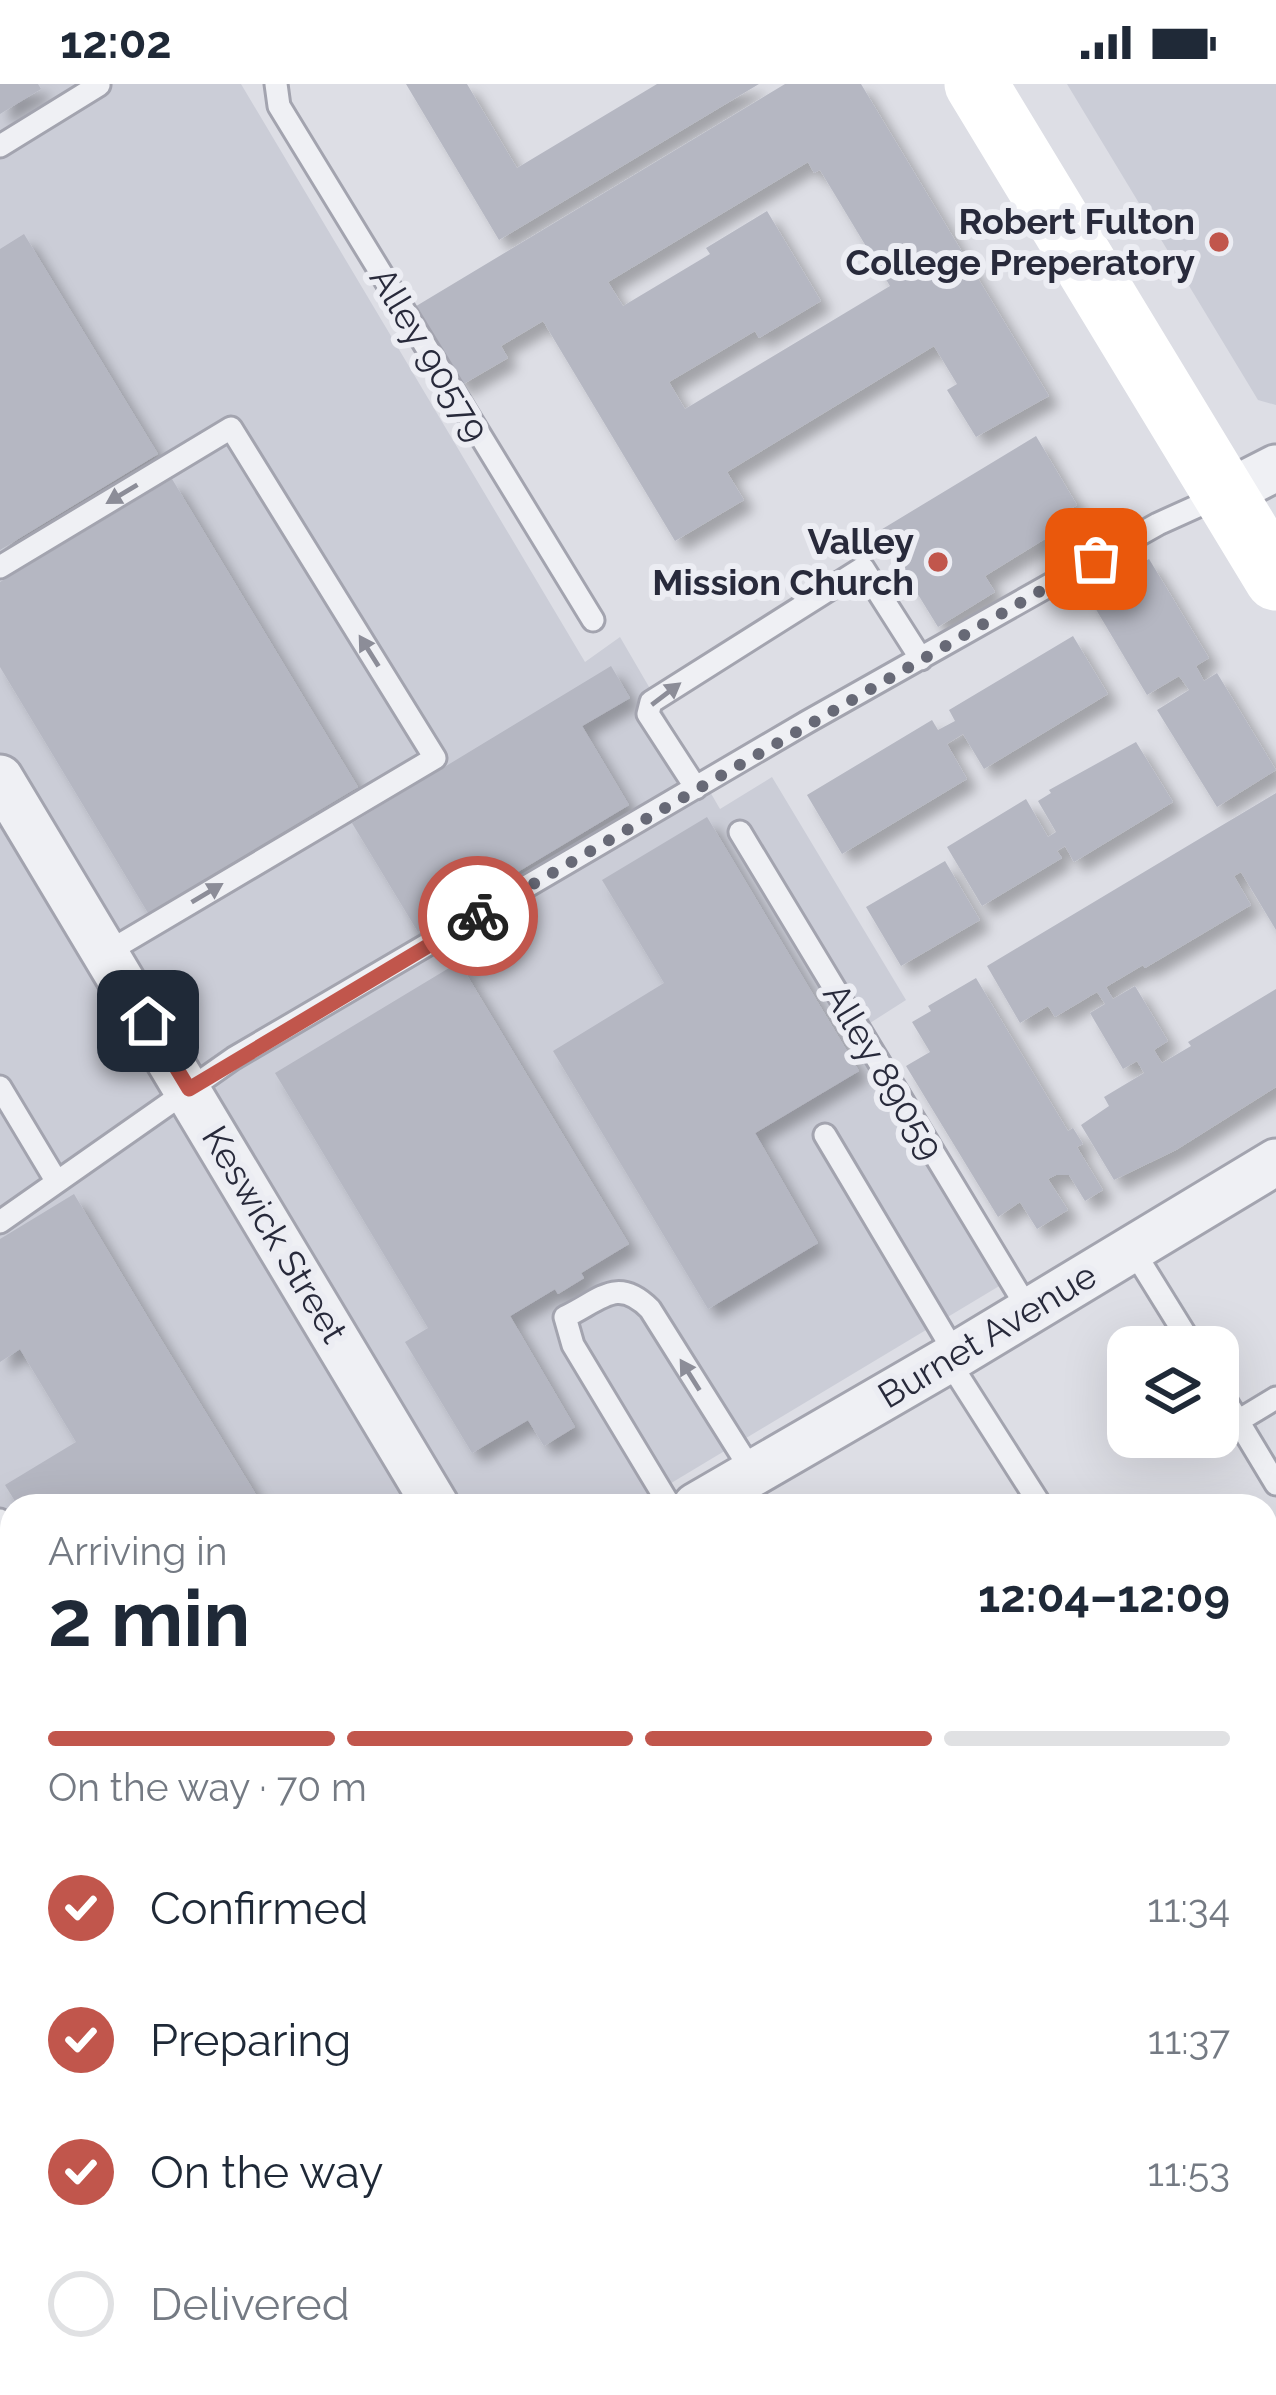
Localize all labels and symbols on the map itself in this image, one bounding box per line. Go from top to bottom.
place label: Robert Fulton College Preperatory [846,200,1195,283]
marker: Robert Fulton College Preperatory [1206,229,1232,255]
street label: Alley 90579 [362,260,498,448]
one-way arrow [105,483,139,504]
pin [1045,508,1147,610]
place label: Valley Mission Church [652,520,914,603]
marker: Valley Mission Church [925,549,951,575]
one-way arrow [359,634,380,668]
one-way arrow [650,682,681,708]
courier [418,856,538,976]
one-way arrow [190,883,224,904]
pin [97,970,199,1072]
street label: Alley 89059 [815,976,953,1166]
street label: Keswick Street [194,1118,356,1350]
street label: Burnet Avenue [871,1254,1103,1416]
one-way arrow [680,1358,701,1392]

